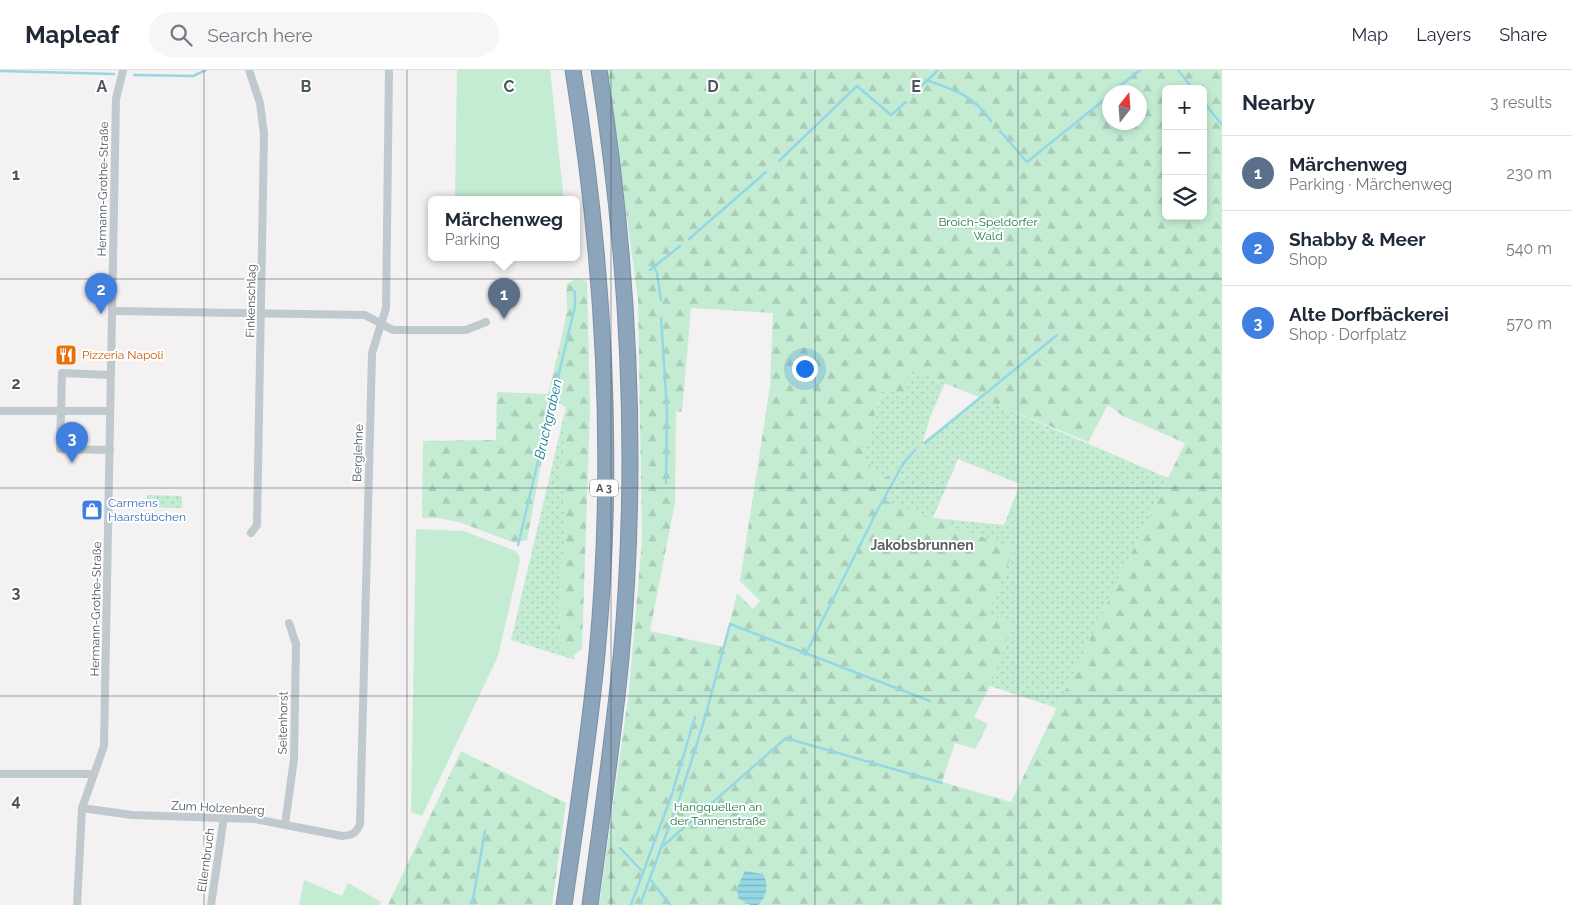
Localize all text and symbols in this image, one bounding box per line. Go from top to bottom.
search box [149,12,499,57]
text: Mapleaf [25,20,119,49]
icon: search [167,21,195,49]
text: Search here [207,24,313,46]
text: Map [1352,24,1388,45]
text: Layers [1416,24,1471,45]
text: Share [1499,24,1547,45]
text: A [97,77,108,96]
text: B [301,77,312,96]
text: C [504,77,515,96]
text: D [707,77,719,96]
text: E [911,77,921,96]
north arrow [1102,85,1147,130]
map controls [1162,85,1207,220]
button: + [1162,85,1207,130]
text: Nearby [1242,90,1315,115]
text: 3 results [1490,93,1552,112]
street label: Hermann-Grothe-Straße [95,121,111,257]
button: − [1162,130,1207,175]
text: Märchenweg [1289,153,1407,175]
text: 1 [1254,164,1262,183]
text: 230 m [1507,164,1552,183]
text: 1 [12,165,20,184]
button: layers [1162,175,1207,220]
text: Parking · Märchenweg [1289,175,1452,194]
popup [428,196,580,261]
text: Märchenweg [445,208,563,230]
park label: Broich-Speldorfer Wald [938,215,1038,243]
text: Shabby & Meer [1289,228,1426,250]
text: Parking [445,230,500,249]
text: 2 [1253,239,1263,258]
text: 540 m [1506,239,1552,258]
text: Shop [1289,250,1327,269]
street label: Finkenschlag [243,264,259,338]
pin: 2 [85,273,117,314]
pin: 1 [488,278,520,319]
text: Alte Dorfbäckerei [1289,303,1449,325]
text: 3 [1254,314,1262,333]
text: 570 m [1506,314,1552,333]
text: Shop · Dorfplatz [1289,325,1407,344]
restaurant icon: Pizzeria Napoli [54,343,78,367]
place label: Pizzeria Napoli [82,348,163,362]
your location [792,356,818,382]
text: 2 [11,374,21,393]
water label: Bruchgraben [531,377,565,461]
pin: 3 [56,422,88,463]
street label: Berglehne [350,424,366,482]
road number: A 3 [590,479,618,496]
place label: Carmens Haarstübchen [108,496,186,524]
shop icon: Carmens Haarstübchen [80,498,104,522]
district label: Jakobsbrunnen [870,537,974,553]
street label: Hermann-Grothe-Straße [88,541,104,677]
text: 3 [12,583,21,602]
street label: Seitenhorst [275,691,291,755]
text: 4 [11,791,21,810]
street label: Zum Holzenberg [171,799,265,817]
park label: Hangquellen an der Tannenstraße [670,800,766,828]
street label: Ellernbruch [195,827,217,893]

